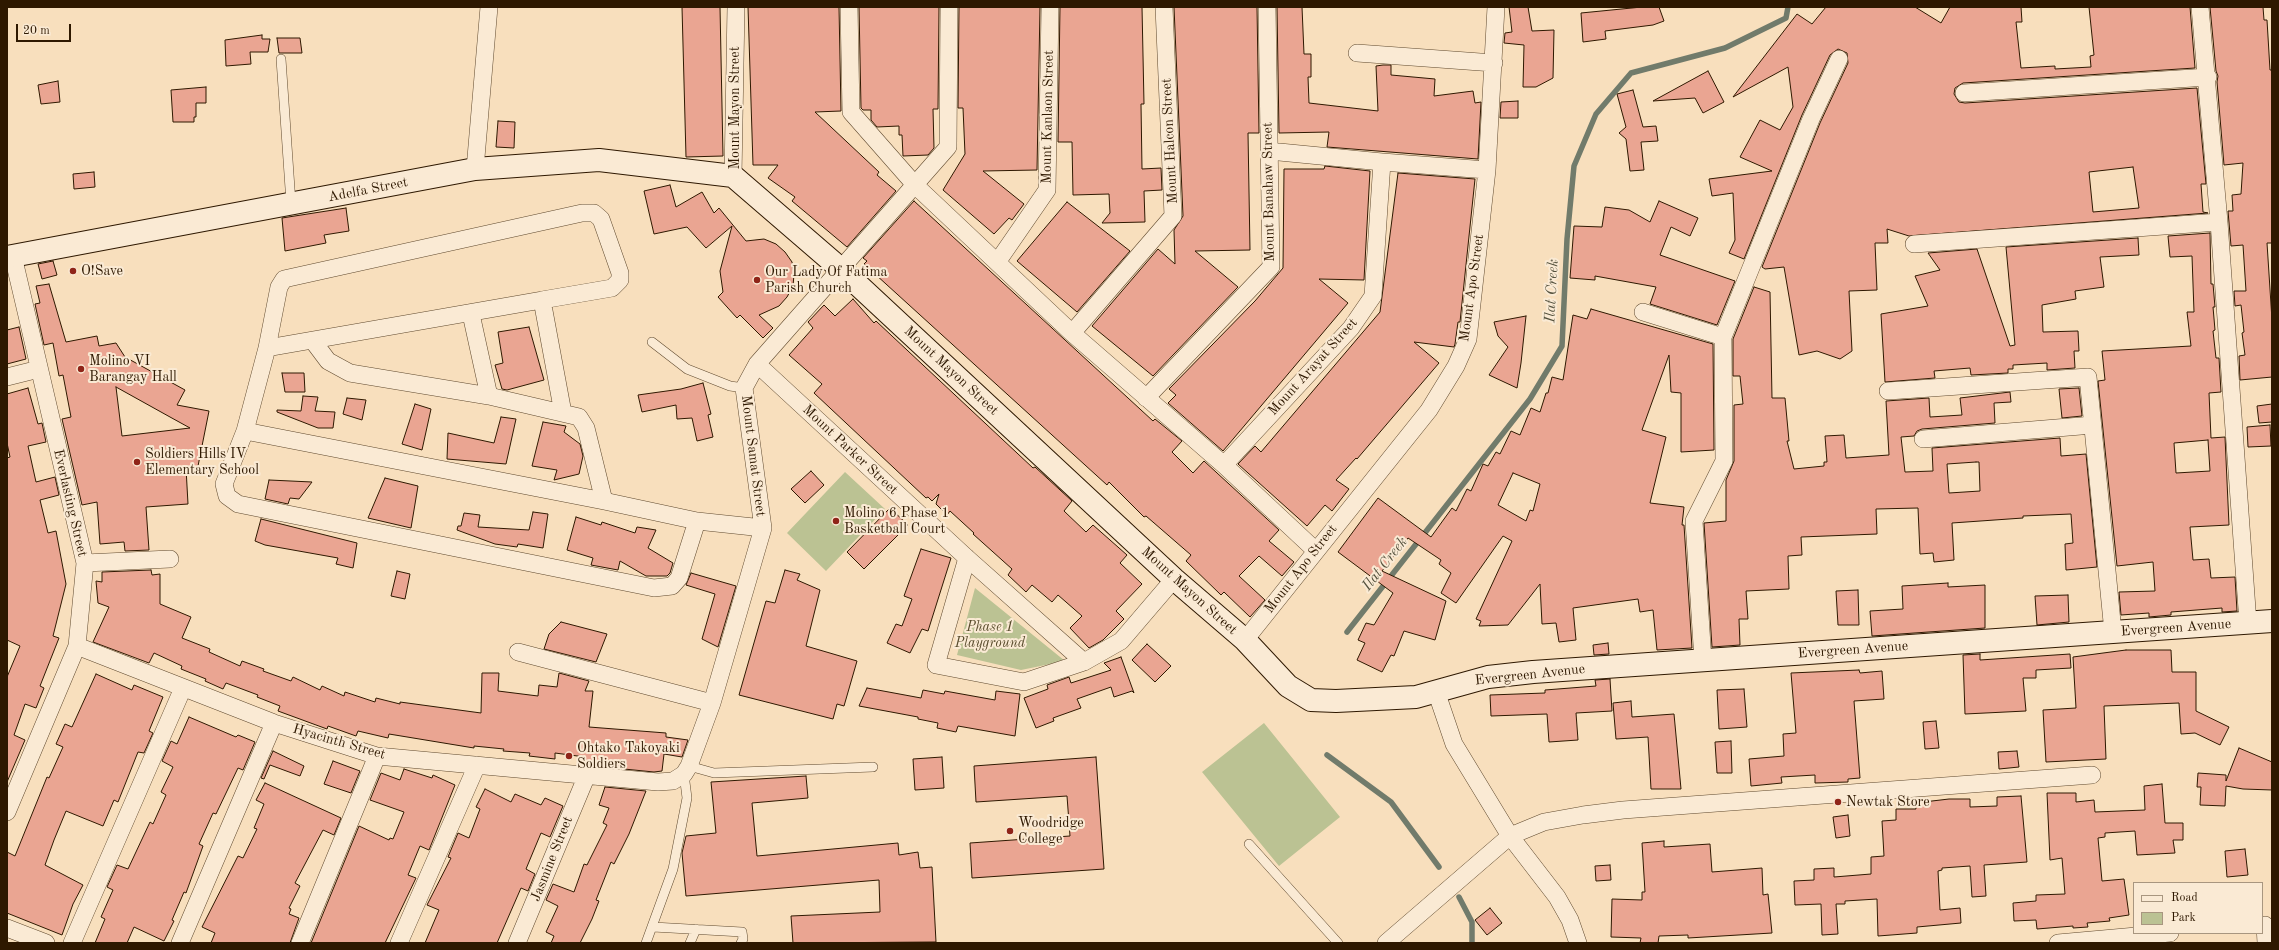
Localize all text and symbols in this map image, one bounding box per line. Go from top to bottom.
scale bar [18,16,73,42]
text: 20 m [23,25,50,37]
street label: Mount Mayon Street [727,46,743,170]
street label: Mount Kanlaon Street [1038,50,1058,184]
street label: Mount Halcon Street [1158,78,1182,204]
street label: Mount Banahaw Street [1259,122,1279,262]
street label: Adelfa Street [327,174,409,206]
street label: Mount Apo Street [1456,233,1488,343]
water label: Ilat Creek [1541,259,1563,323]
place label: O!Save [81,263,123,279]
place label: Our Lady Of Fatima Parish Church [765,264,887,296]
marker: O!Save [68,266,78,276]
marker: Our Lady Of Fatima Parish Church [752,275,762,285]
street label: Mount Arayat Street [1265,315,1361,419]
street label: Mount Mayon Street [900,323,1002,419]
place label: Molino VI Barangay Hall [89,353,177,386]
marker: Molino VI Barangay Hall [76,364,86,374]
street label: Mount Samat Street [737,394,769,518]
street label: Mount Parker Street [799,401,901,499]
place label: Soldiers Hills IV Elementary School [145,446,259,478]
street label: Everlasting Street [49,447,91,559]
marker: Soldiers Hills IV Elementary School [132,457,142,467]
place label: Molino 6 Phase 1 Basketball Court [844,505,949,538]
marker: Molino 6 Phase 1 Basketball Court [831,516,841,526]
street label: Mount Apo Street [1261,521,1341,617]
water label: Ilat Creek [1358,533,1412,595]
street label: Mount Mayon Street [1138,544,1240,638]
street label: Evergreen Avenue [2120,616,2232,640]
park label: Phase 1 Playground [955,619,1025,652]
street label: Evergreen Avenue [1797,638,1909,662]
street label: Evergreen Avenue [1474,661,1586,689]
street label: Hyacinth Street [291,721,387,763]
place label: Ohtako Takoyaki Soldiers [577,740,680,772]
marker: Ohtako Takoyaki Soldiers [564,751,574,761]
place label: Newtak Store [1846,794,1930,810]
marker: Newtak Store [1833,797,1843,807]
street label: Jasmine Street [527,814,577,904]
place label: Woodridge College [1018,815,1084,848]
marker: Woodridge College [1005,826,1015,836]
legend [2133,882,2263,934]
text: Road [2171,892,2198,904]
text: Park [2171,912,2196,924]

